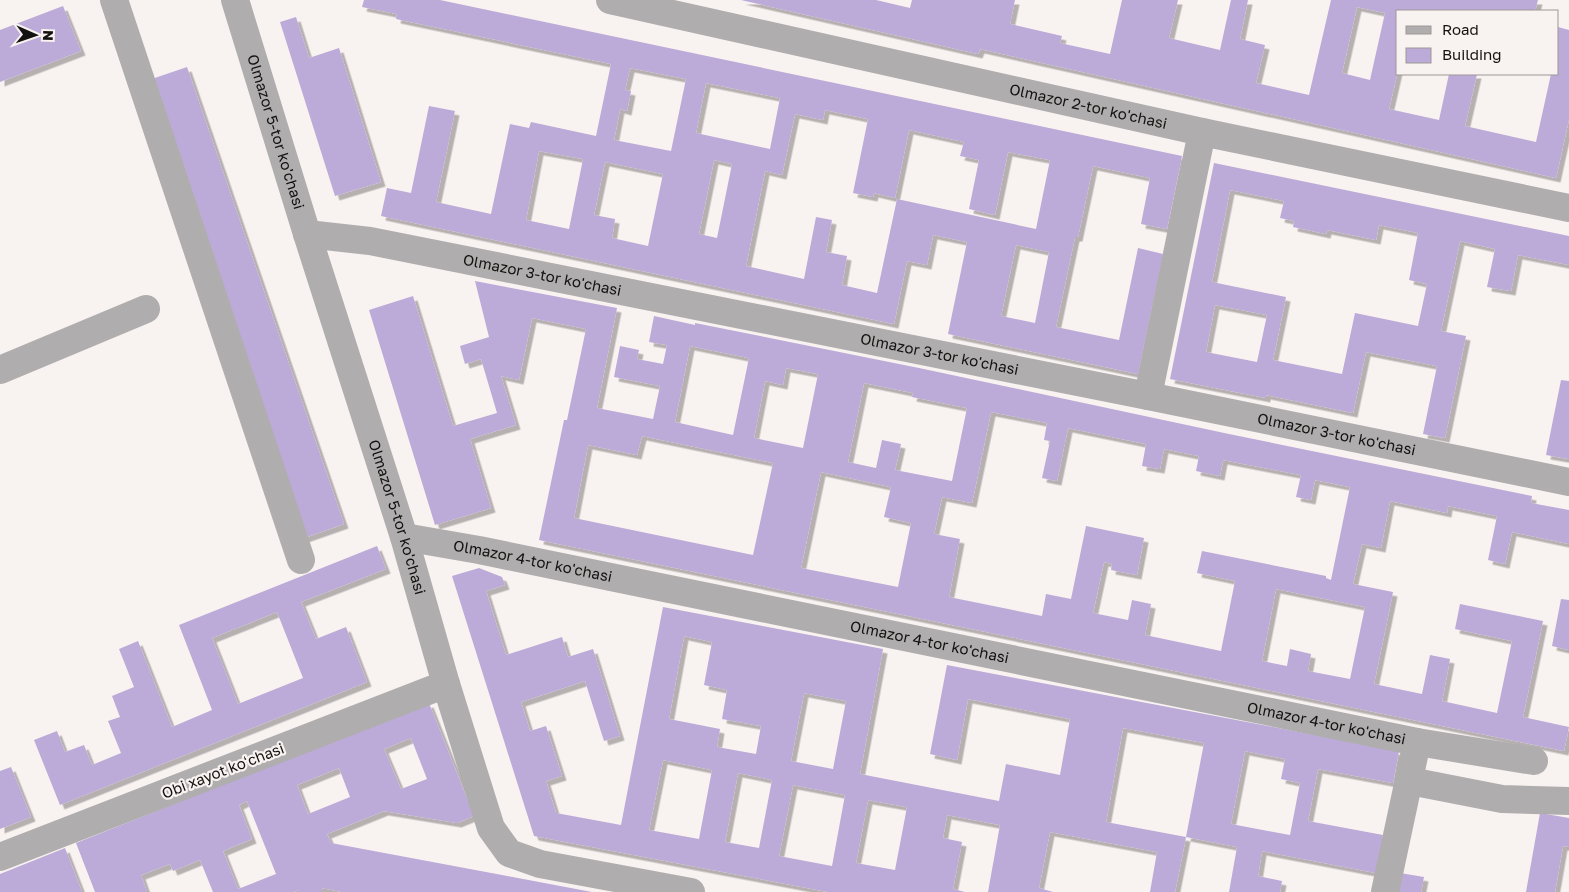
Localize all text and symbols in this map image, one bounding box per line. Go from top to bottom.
north arrow [10,10,60,60]
legend [1396,10,1559,75]
text: Road [1442,20,1479,38]
text: N [40,30,57,41]
text: Building [1442,45,1502,63]
street label: Olmazor 5-tor ko'chasi [244,52,309,211]
street label: Olmazor 2-tor ko'chasi [1008,79,1169,132]
street label: Olmazor 3-tor ko'chasi [462,250,623,299]
street label: Olmazor 3-tor ko'chasi [859,329,1020,378]
street label: Olmazor 3-tor ko'chasi [1256,409,1417,458]
street label: Olmazor 5-tor ko'chasi [365,437,430,597]
street label: Olmazor 4-tor ko'chasi [452,536,614,585]
street label: Olmazor 4-tor ko'chasi [849,616,1011,666]
street label: Olmazor 4-tor ko'chasi [1246,697,1407,747]
street label: Obi xayot koʻchasi [159,738,286,802]

